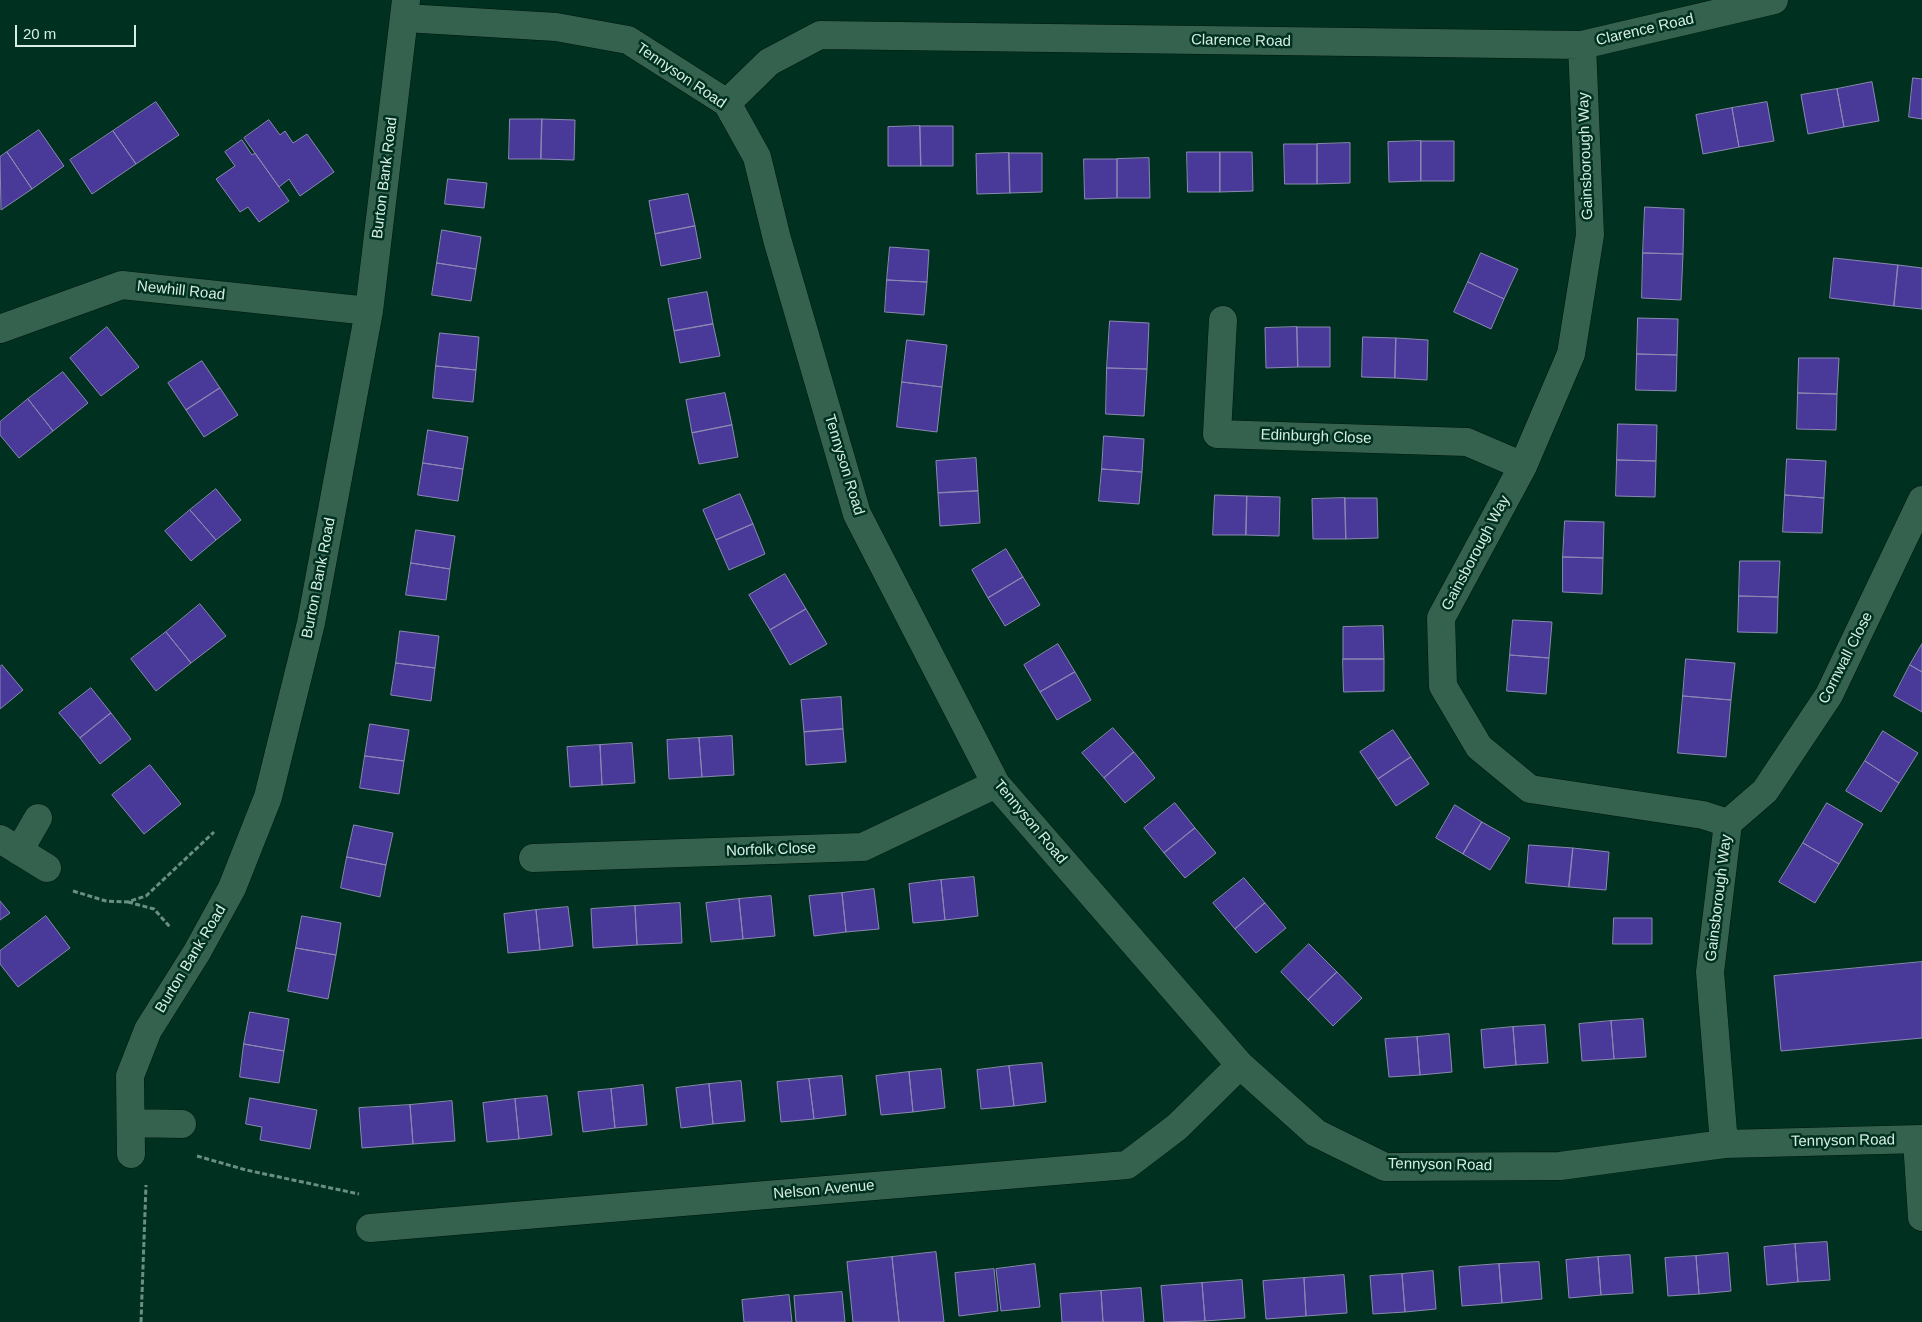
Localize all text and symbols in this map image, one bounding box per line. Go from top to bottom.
street label: Clarence Road [1594,10,1696,50]
scale bar [18,15,139,47]
text: 20 m [23,25,56,42]
street label: Clarence Road [1191,31,1291,51]
street label: Tennyson Road [633,39,729,113]
street label: Gainsborough Way [1575,92,1597,220]
street label: Burton Bank Road [369,116,401,240]
street label: Newhill Road [136,277,226,305]
street label: Tennyson Road [820,413,868,517]
street label: Edinburgh Close [1260,426,1372,448]
street label: Gainsborough Way [1438,492,1514,614]
street label: Burton Bank Road [298,516,340,640]
street label: Cornwall Close [1815,609,1877,707]
street label: Tennyson Road [990,776,1070,868]
street label: Gainsborough Way [1702,833,1736,963]
street label: Norfolk Close [726,839,816,861]
street label: Burton Bank Road [152,902,230,1016]
street label: Tennyson Road [1791,1131,1895,1151]
street label: Tennyson Road [1388,1155,1492,1175]
street label: Nelson Avenue [773,1177,875,1203]

